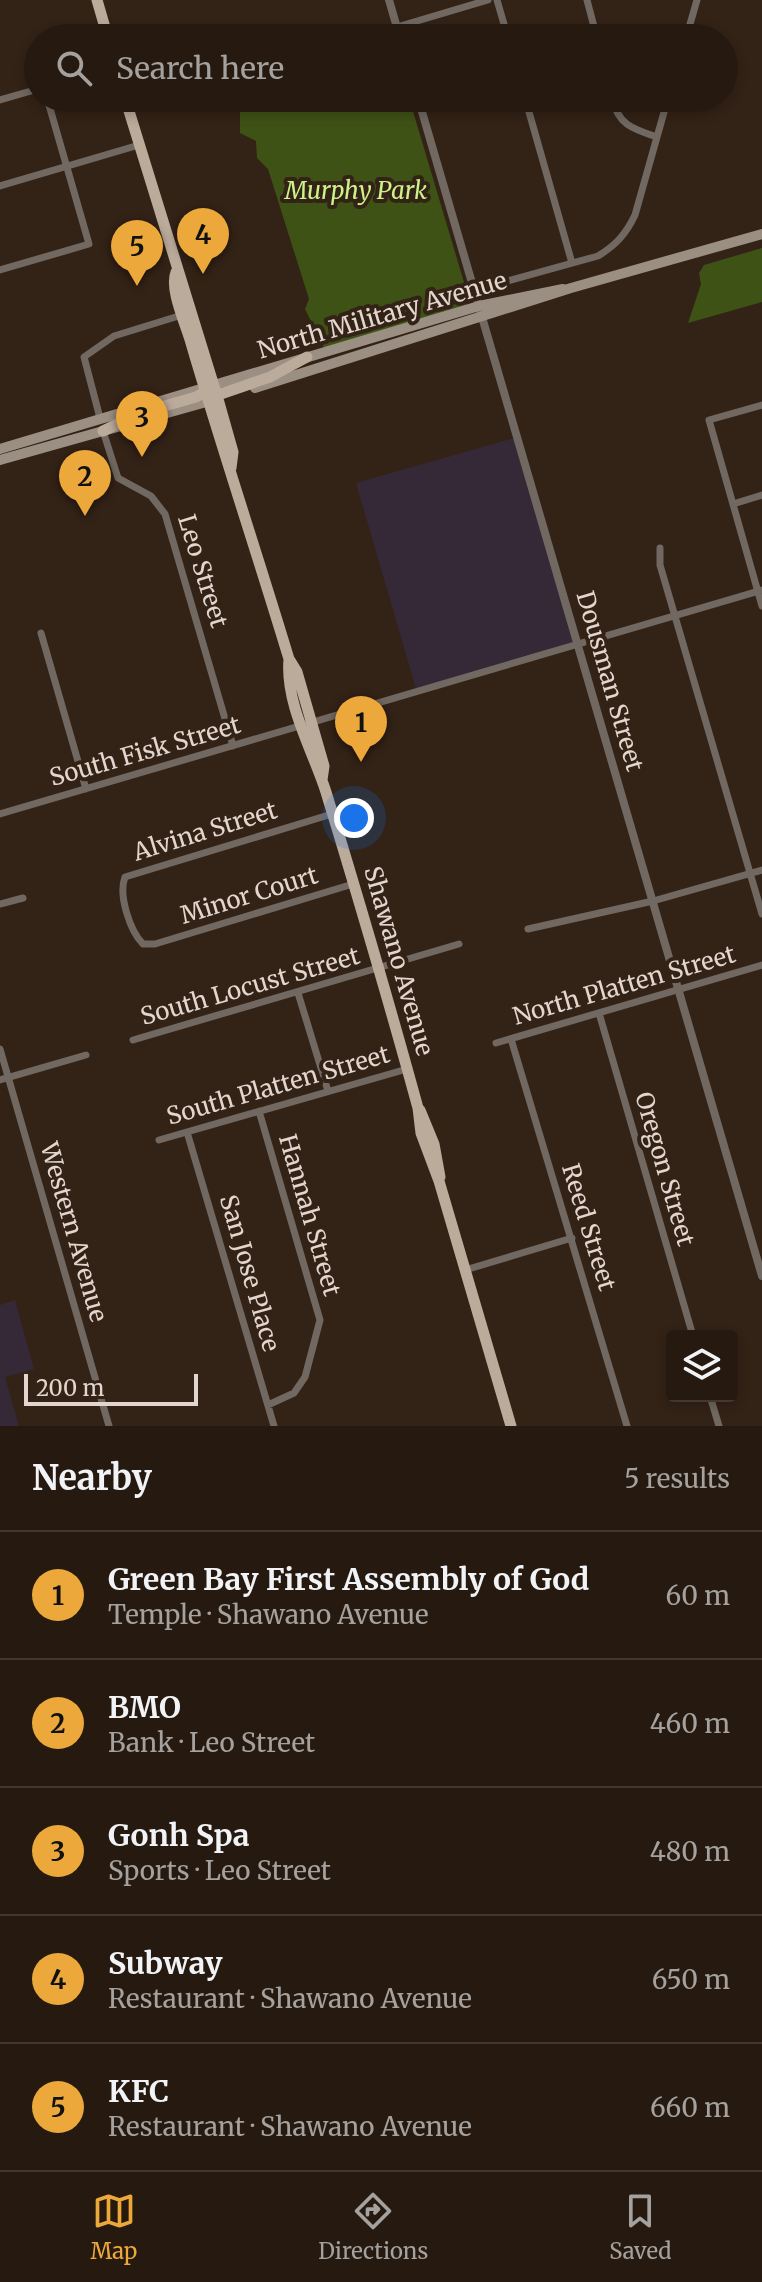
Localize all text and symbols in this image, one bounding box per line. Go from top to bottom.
search box [24,24,738,112]
icon: search [52,46,96,90]
text: Search here [116,49,284,87]
park label: Murphy Park [284,175,427,206]
pin: 4 [177,208,229,274]
pin: 5 [111,220,163,286]
street label: North Military Avenue [254,265,510,365]
pin: 3 [116,391,168,457]
pin: 2 [59,450,111,516]
street label: Leo Street [171,511,235,632]
street label: Dousman Street [569,587,651,775]
pin: 1 [335,696,387,762]
street label: South Fisk Street [46,709,245,793]
street label: Alvina Street [128,794,281,868]
your location [334,798,374,838]
street label: Minor Court [176,859,322,931]
street label: Shawano Avenue [357,863,441,1059]
street label: North Platten Street [509,938,740,1032]
street label: South Locust Street [137,940,364,1032]
street label: South Platten Street [163,1038,394,1132]
street label: Oregon Street [628,1088,702,1250]
street label: Hannah Street [272,1131,348,1300]
street label: Western Avenue [33,1138,114,1325]
street label: Reed Street [555,1160,623,1295]
street label: San Jose Place [213,1191,287,1355]
map controls [666,1330,738,1402]
button: layers [666,1330,738,1402]
scale bar [24,1370,198,1406]
text: 200 m [36,1374,104,1402]
text: Nearby [32,1457,152,1499]
text: 5 results [624,1462,730,1495]
text: Green Bay First Assembly of God [108,1560,589,1598]
text: 1 [52,1579,64,1612]
text: 60 m [666,1579,730,1612]
text: Temple · Shawano Avenue [108,1598,429,1631]
text: BMO [108,1688,181,1726]
text: 2 [50,1707,66,1740]
text: 460 m [650,1707,730,1740]
text: Bank · Leo Street [108,1726,315,1759]
text: Gonh Spa [108,1816,249,1854]
text: 3 [51,1835,65,1868]
text: 480 m [650,1835,730,1868]
text: Sports · Leo Street [108,1854,331,1887]
text: Subway [108,1944,223,1982]
text: 4 [50,1963,66,1996]
text: 650 m [652,1963,730,1996]
text: Restaurant · Shawano Avenue [108,1982,472,2015]
text: KFC [108,2072,169,2110]
text: 5 [50,2091,66,2124]
text: 660 m [650,2091,730,2124]
text: Restaurant · Shawano Avenue [108,2110,472,2143]
tab: Map [90,2189,137,2265]
tab: Directions [318,2189,428,2265]
tab: Saved [609,2189,672,2265]

